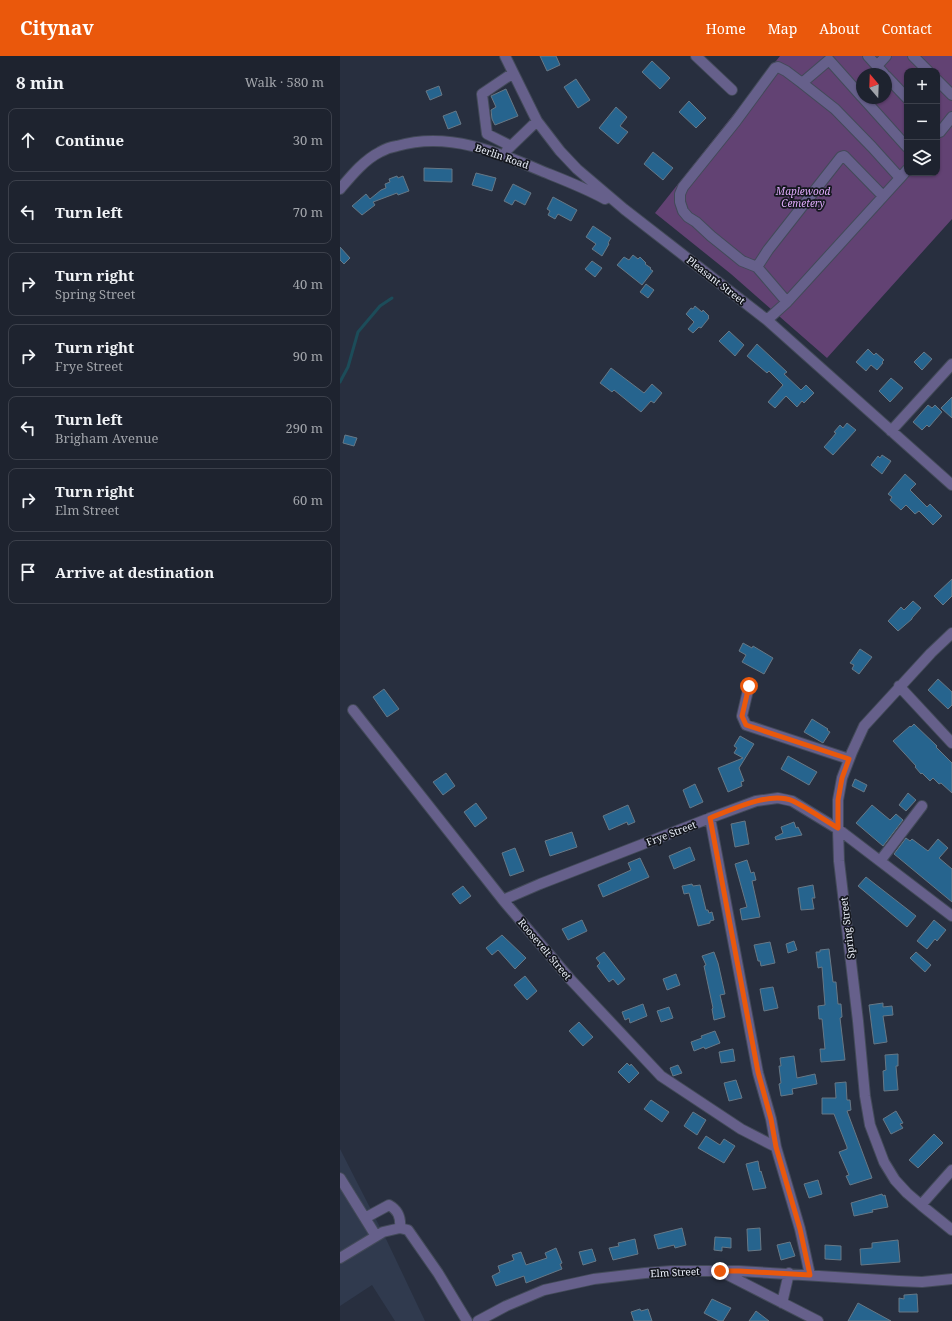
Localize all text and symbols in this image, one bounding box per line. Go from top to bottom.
text: Citynav [20,15,94,41]
text: Home [706,19,746,38]
text: Map [768,19,797,38]
text: About [819,19,860,38]
text: Contact [882,19,932,38]
north arrow [856,68,892,104]
map controls [904,68,940,176]
button: + [904,68,940,104]
text: 8 min [16,71,64,94]
text: Walk · 580 m [245,73,324,91]
button: − [904,104,940,140]
icon: ahead [17,129,39,151]
text: Continue [55,130,124,150]
text: 30 m [293,131,323,149]
street label: Berlin Road [473,140,531,172]
button: layers [904,140,940,176]
park label: Maplewood Cemetery [775,184,830,210]
icon: left [17,201,39,223]
text: Turn left [55,202,123,222]
text: 70 m [293,203,323,221]
street label: Pleasant Street [684,253,749,308]
text: Turn right [55,265,134,285]
icon: right [17,273,39,295]
text: 40 m [293,275,323,293]
text: Spring Street [55,285,135,303]
text: Turn right [55,337,134,357]
icon: right [17,345,39,367]
text: 90 m [293,347,323,365]
text: Frye Street [55,357,123,375]
text: Turn left [55,409,123,429]
icon: left [17,417,39,439]
text: 290 m [286,419,323,437]
text: Brigham Avenue [55,429,158,447]
text: Turn right [55,481,134,501]
icon: right [17,489,39,511]
text: 60 m [293,491,323,509]
text: Elm Street [55,501,119,519]
icon: arrive [17,561,39,583]
text: Arrive at destination [55,562,214,582]
route start [740,677,758,695]
street label: Frye Street [644,817,698,849]
street label: Spring Street [836,896,858,960]
street label: Roosevelt Street [515,915,575,983]
route end [711,1262,729,1280]
street label: Elm Street [650,1264,700,1280]

